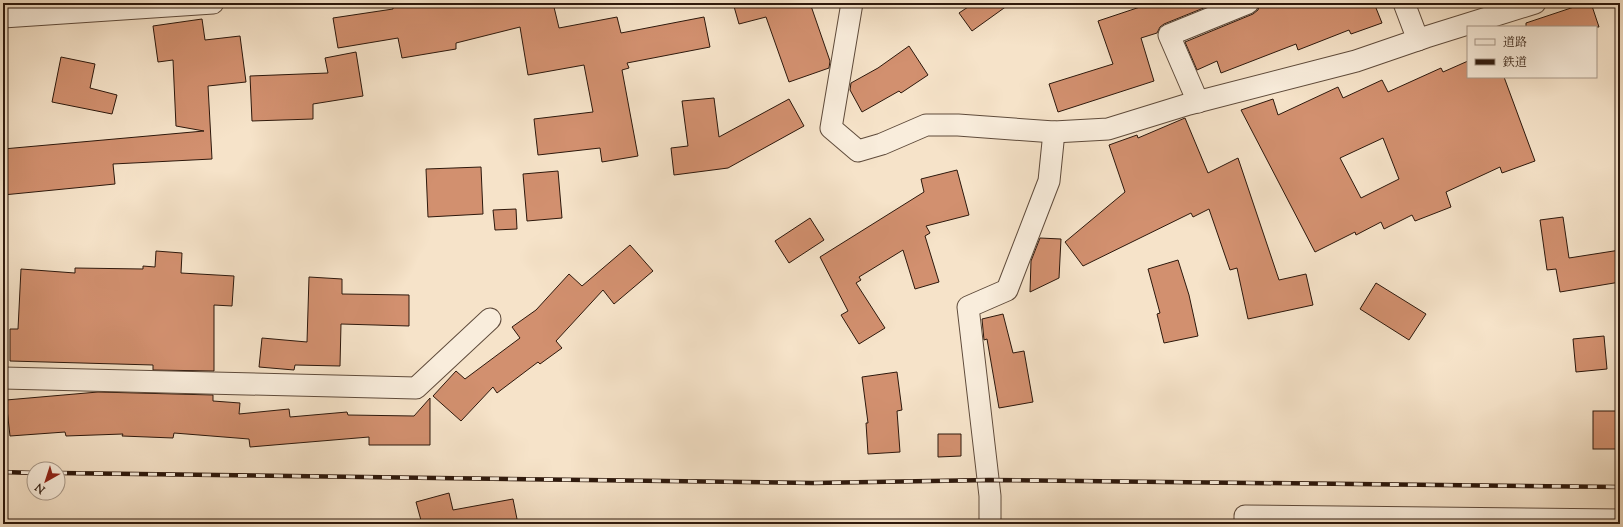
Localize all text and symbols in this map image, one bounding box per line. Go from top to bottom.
legend [1467,26,1597,78]
text: 道路 [1503,34,1527,52]
text: 鉄道 [1502,54,1527,72]
north arrow [26,461,66,501]
text: N [32,479,50,498]

